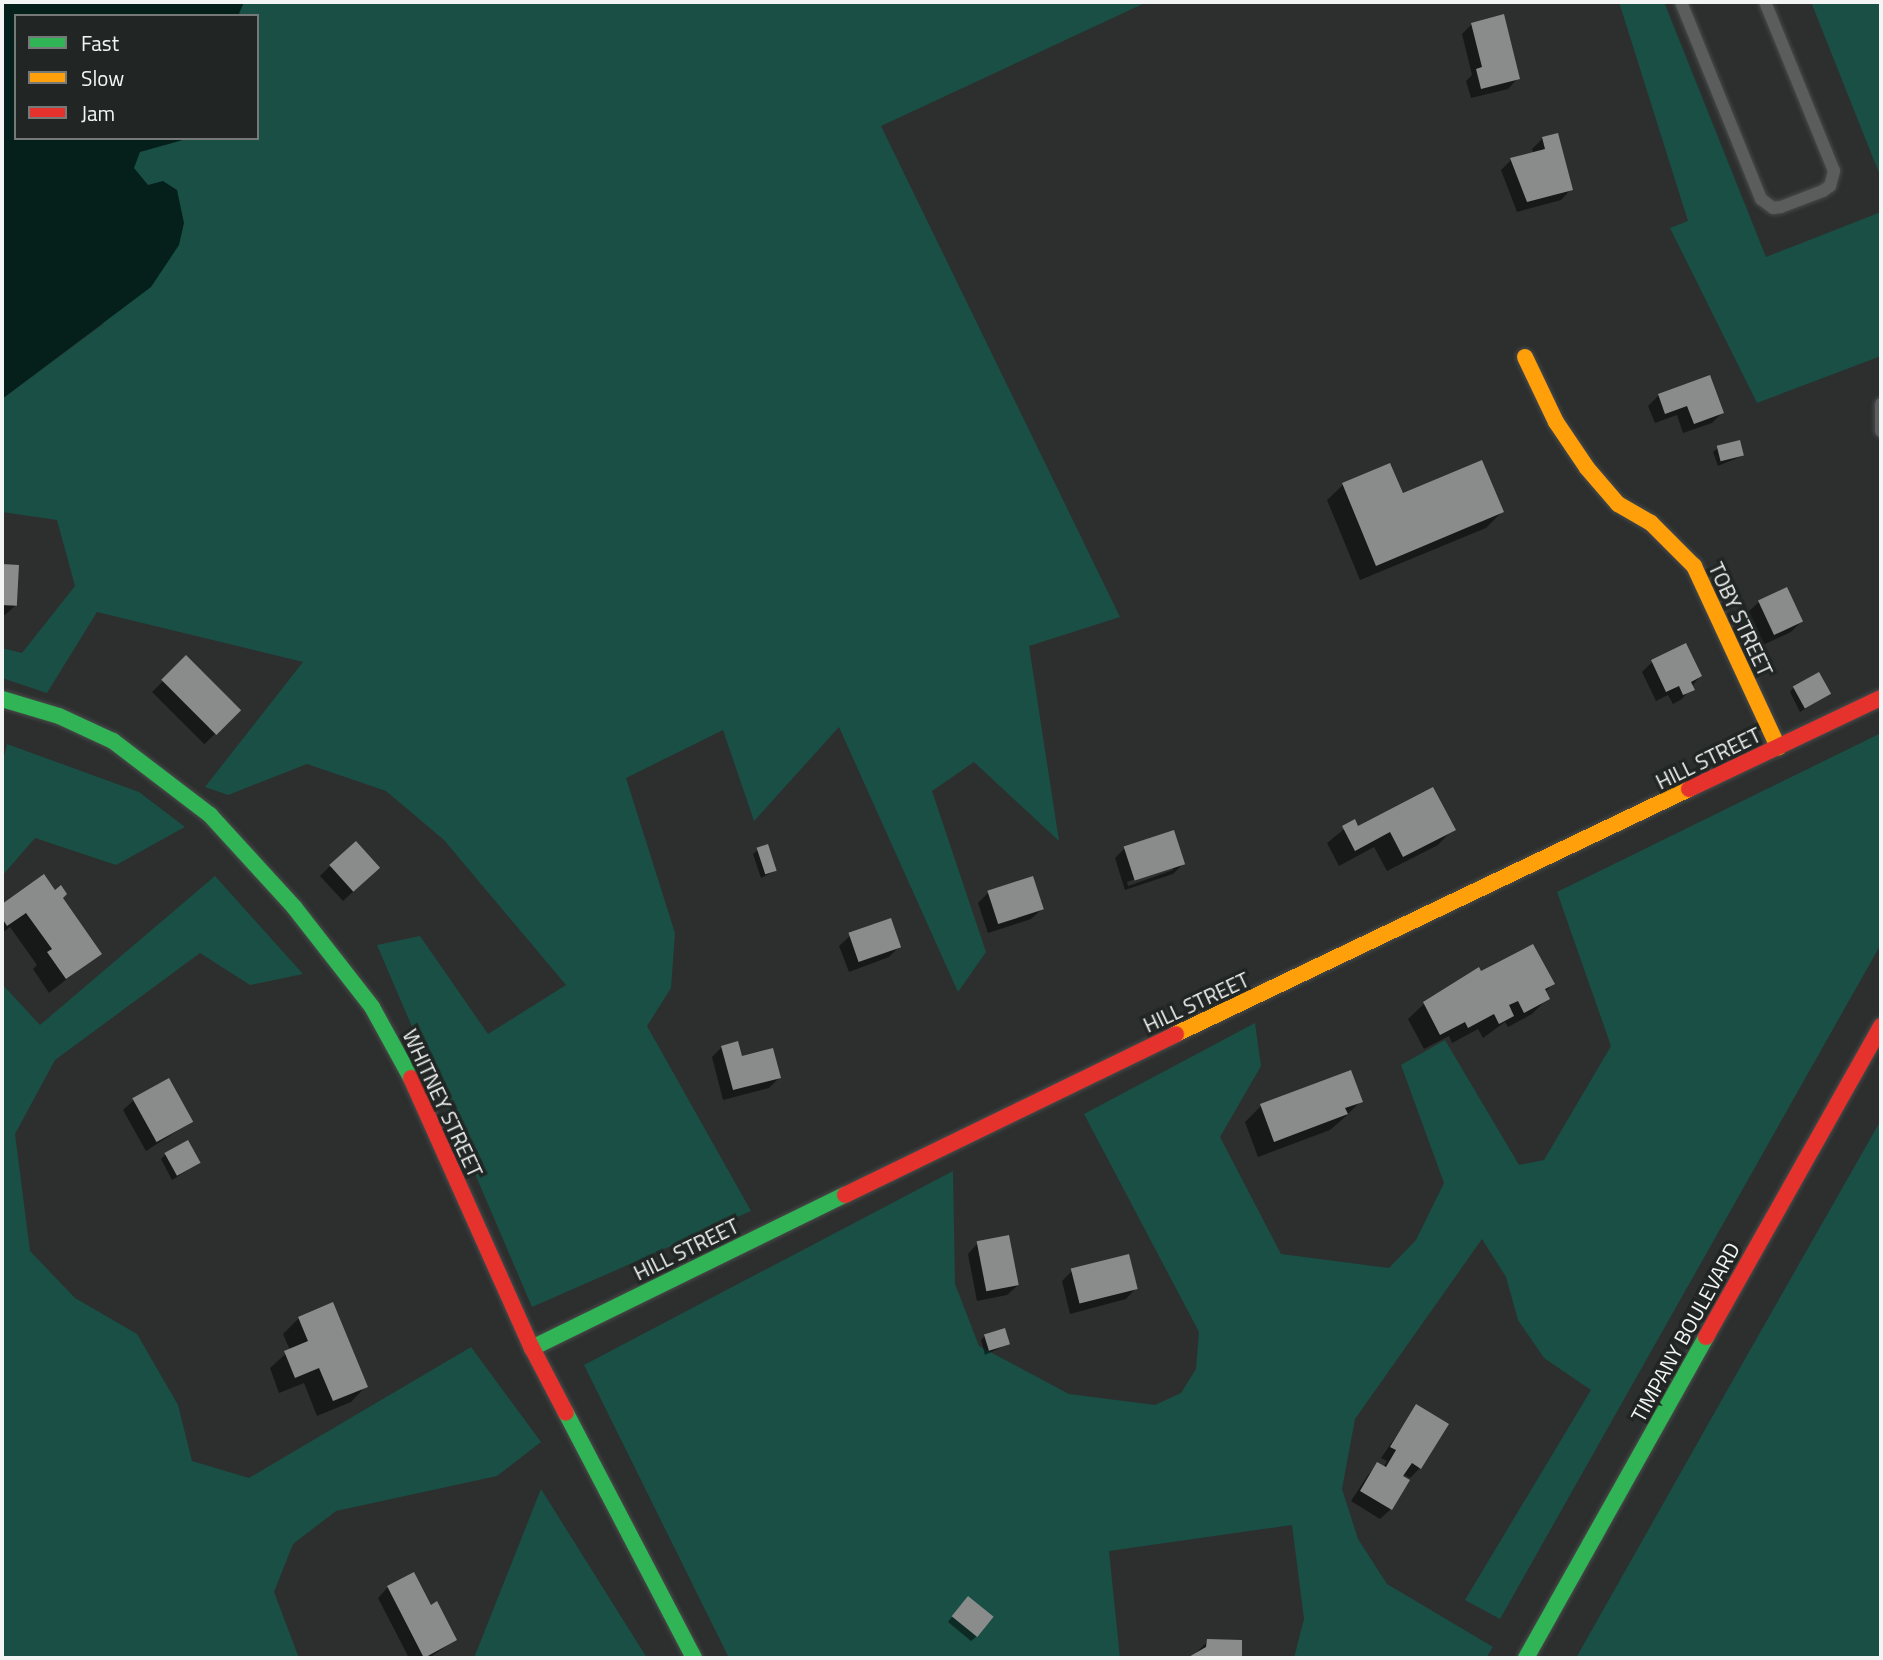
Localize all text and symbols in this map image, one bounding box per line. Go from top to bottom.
legend [14,14,259,140]
text: Fast [81,27,119,59]
text: Slow [81,62,124,94]
text: Jam [81,97,115,129]
street label: TOBY STREET [1704,558,1778,680]
street label: HILL STREET [1651,722,1765,794]
street label: HILL STREET [1139,967,1253,1037]
street label: WHITNEY STREET [398,1025,488,1181]
street label: HILL STREET [629,1213,743,1285]
street label: TIMPANY BOULEVARD [1625,1238,1745,1426]

